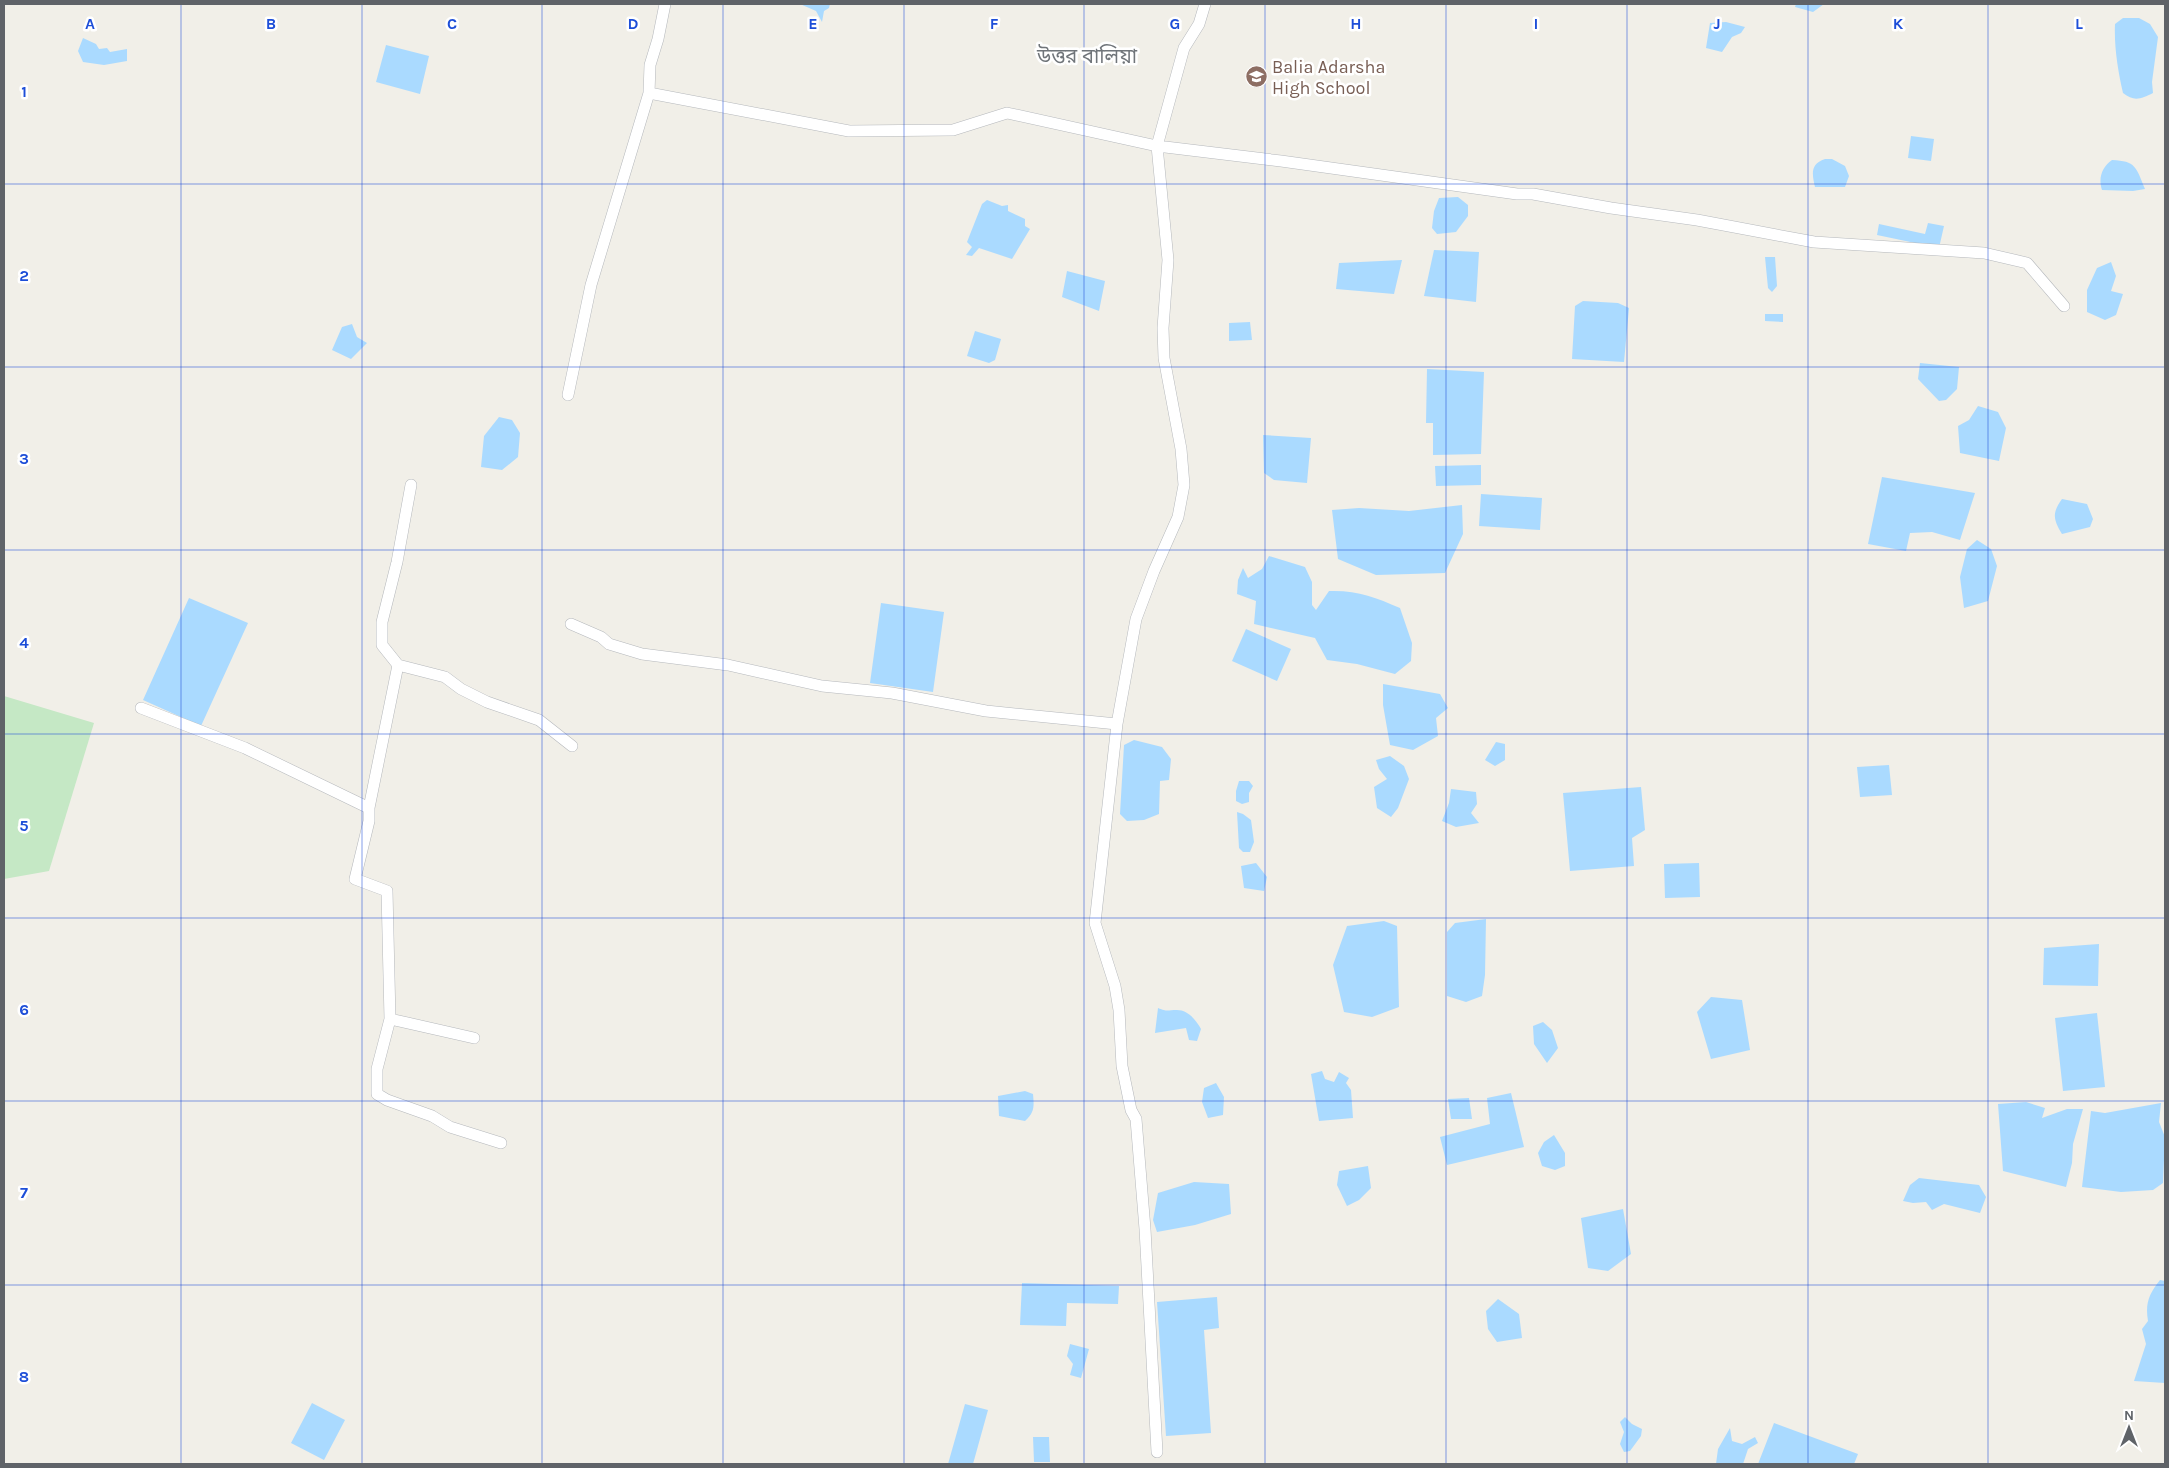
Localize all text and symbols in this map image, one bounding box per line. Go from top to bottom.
text: A [85,14,95,33]
text: B [266,14,276,33]
text: C [447,14,457,33]
text: D [628,14,639,33]
text: E [808,14,818,33]
text: F [990,14,999,33]
text: G [1170,14,1180,33]
text: H [1350,14,1362,33]
text: I [1534,14,1538,33]
text: J [1713,14,1721,33]
text: K [1893,14,1904,33]
text: L [2075,14,2083,33]
district label: উত্তর বালিয়া [1036,44,1138,68]
place label: Balia Adarsha High School [1272,56,1385,99]
school or university icon: Balia Adarsha High School [1244,65,1268,89]
text: 1 [21,82,27,101]
text: 2 [19,266,29,285]
text: 3 [19,449,29,468]
text: 4 [19,633,29,652]
text: 5 [19,816,29,835]
text: 6 [19,1000,29,1019]
text: 7 [20,1183,28,1202]
text: 8 [19,1367,29,1386]
north arrow [2104,1403,2154,1453]
text: N [2124,1407,2134,1424]

